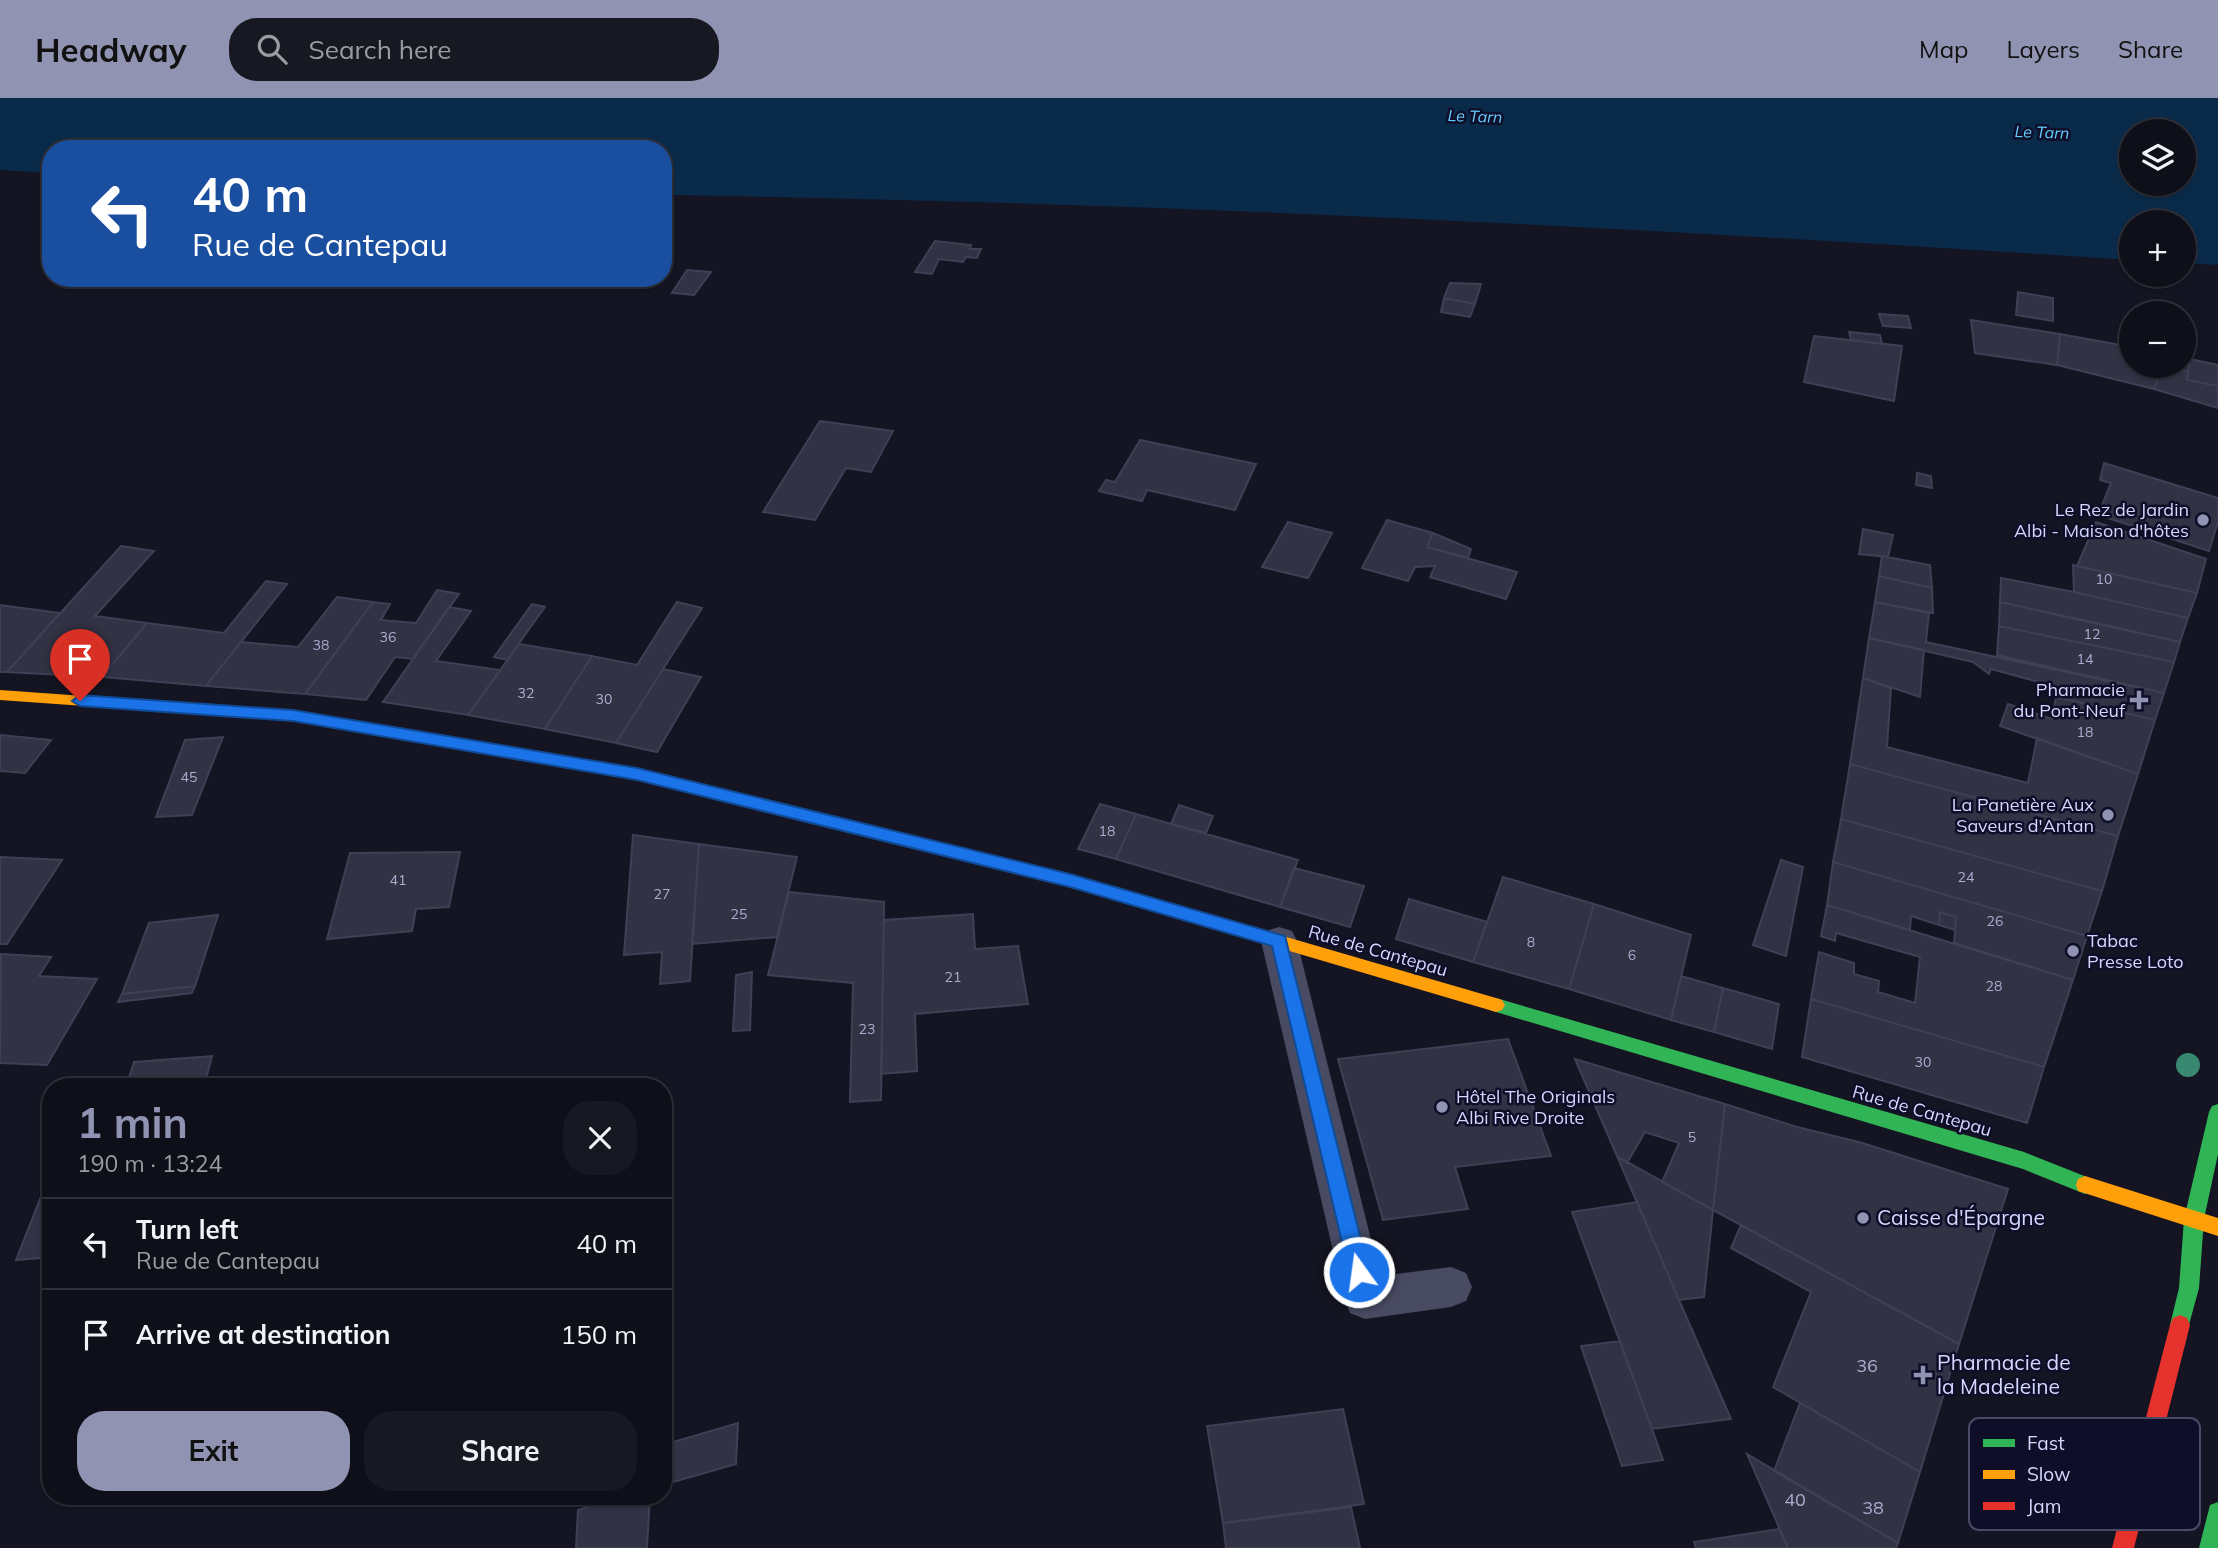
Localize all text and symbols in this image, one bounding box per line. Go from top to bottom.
search box [229,18,719,81]
text: Headway [35,29,187,70]
icon: search [253,30,291,68]
text: Search here [309,33,451,66]
text: Map [1919,34,1968,64]
text: Layers [2006,34,2080,64]
text: Share [2118,34,2183,64]
water label: Le Tarn [1447,105,1503,127]
map controls [2119,119,2196,378]
button: layers [2119,119,2196,196]
water label: Le Tarn [2014,121,2070,143]
text: 40 m [192,163,308,224]
icon: left [77,168,168,259]
button: + [2119,210,2196,287]
text: Rue de Cantepau [192,224,448,264]
button: − [2119,301,2196,378]
place label: Le Rez de Jardin Albi - Maison d'hôtes [2014,498,2189,542]
marker: Le Rez de Jardin Albi - Maison d'hôtes [2195,512,2211,528]
house number: 10 [2096,570,2112,588]
house number: 12 [2084,625,2100,643]
house number: 36 [380,628,396,646]
pin [50,629,110,701]
house number: 38 [313,636,329,654]
icon: arrive [61,640,99,678]
house number: 14 [2077,650,2094,668]
place label: Pharmacie du Pont-Neuf [2013,678,2126,722]
house number: 32 [518,684,534,702]
house number: 30 [596,690,612,708]
marker: Pharmacie du Pont-Neuf [2131,692,2147,708]
house number: 18 [2077,723,2093,741]
house number: 45 [181,768,197,786]
place label: La Panetière Aux Saveurs d'Antan [1952,793,2094,837]
marker: La Panetière Aux Saveurs d'Antan [2100,807,2116,823]
house number: 18 [1099,822,1115,840]
house number: 24 [1958,868,1975,886]
house number: 41 [390,871,406,889]
house number: 27 [654,885,670,903]
house number: 25 [731,905,747,923]
house number: 26 [1987,912,2003,930]
street label: Rue de Cantepau [1306,920,1451,981]
place label: Tabac Presse Loto [2087,929,2184,973]
house number: 8 [1527,933,1535,951]
marker: Tabac Presse Loto [2065,943,2081,959]
house number: 6 [1628,946,1636,964]
house number: 21 [945,968,961,986]
house number: 28 [1986,977,2002,995]
house number: 23 [859,1020,875,1038]
house number: 30 [1915,1053,1931,1071]
street label: Rue de Cantepau [1850,1080,1995,1141]
place label: Hôtel The Originals Albi Rive Droite [1456,1085,1615,1129]
text: 1 min [77,1096,188,1149]
marker: Hôtel The Originals Albi Rive Droite [1434,1099,1450,1115]
button: close [563,1101,637,1175]
house number: 5 [1688,1128,1696,1146]
text: 190 m · 13:24 [77,1149,222,1178]
place label: Caisse d'Épargne [1877,1204,2045,1230]
marker: Caisse d'Épargne [1855,1210,1871,1226]
text: Turn left [136,1213,238,1246]
icon: left [77,1225,115,1263]
text: 40 m [576,1227,637,1260]
position arrow [1322,1235,1396,1309]
text: Rue de Cantepau [136,1246,320,1275]
icon: arrive [77,1316,115,1354]
text: Arrive at destination [136,1318,391,1351]
text: 150 m [561,1318,637,1351]
place label: Pharmacie de la Madeleine [1937,1349,2071,1399]
house number: 36 [1856,1354,1878,1377]
marker: Pharmacie de la Madeleine [1915,1367,1931,1383]
button: Exit [77,1411,350,1491]
button: Share [364,1411,637,1491]
legend [1969,1418,2200,1530]
text: Fast [2027,1431,2065,1455]
text: Slow [2027,1462,2071,1486]
house number: 40 [1784,1488,1806,1511]
text: Jam [2027,1494,2061,1518]
house number: 38 [1862,1496,1884,1519]

